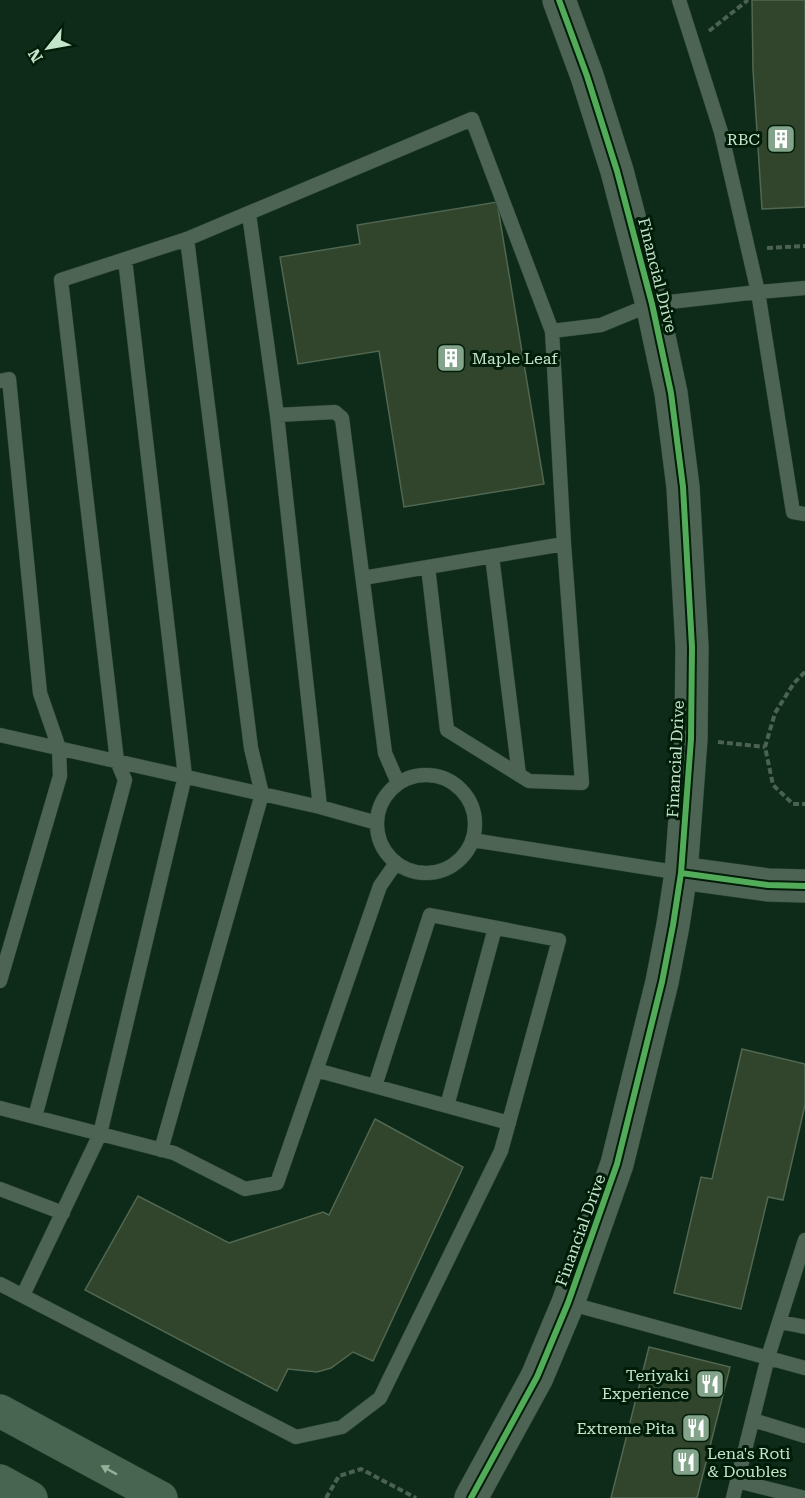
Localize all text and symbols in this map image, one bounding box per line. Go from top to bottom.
north arrow [18,18,78,78]
text: N [24,45,47,66]
building icon: RBC [765,123,797,155]
place label: RBC [727,130,760,149]
street label: Financial Drive [634,216,681,335]
building icon: Maple Leaf [435,342,467,374]
place label: Maple Leaf [472,349,558,368]
street label: Financial Drive [663,700,688,818]
street label: Financial Drive [551,1172,610,1289]
place label: Teriyaki Experience [602,1366,689,1403]
restaurant icon: Teriyaki Experience [694,1368,726,1400]
restaurant icon: Extreme Pita [680,1412,712,1444]
place label: Extreme Pita [576,1419,675,1438]
place label: Lena's Roti & Doubles [707,1444,790,1481]
restaurant icon: Lena's Roti & Doubles [670,1446,702,1478]
one-way arrow [101,1465,118,1475]

